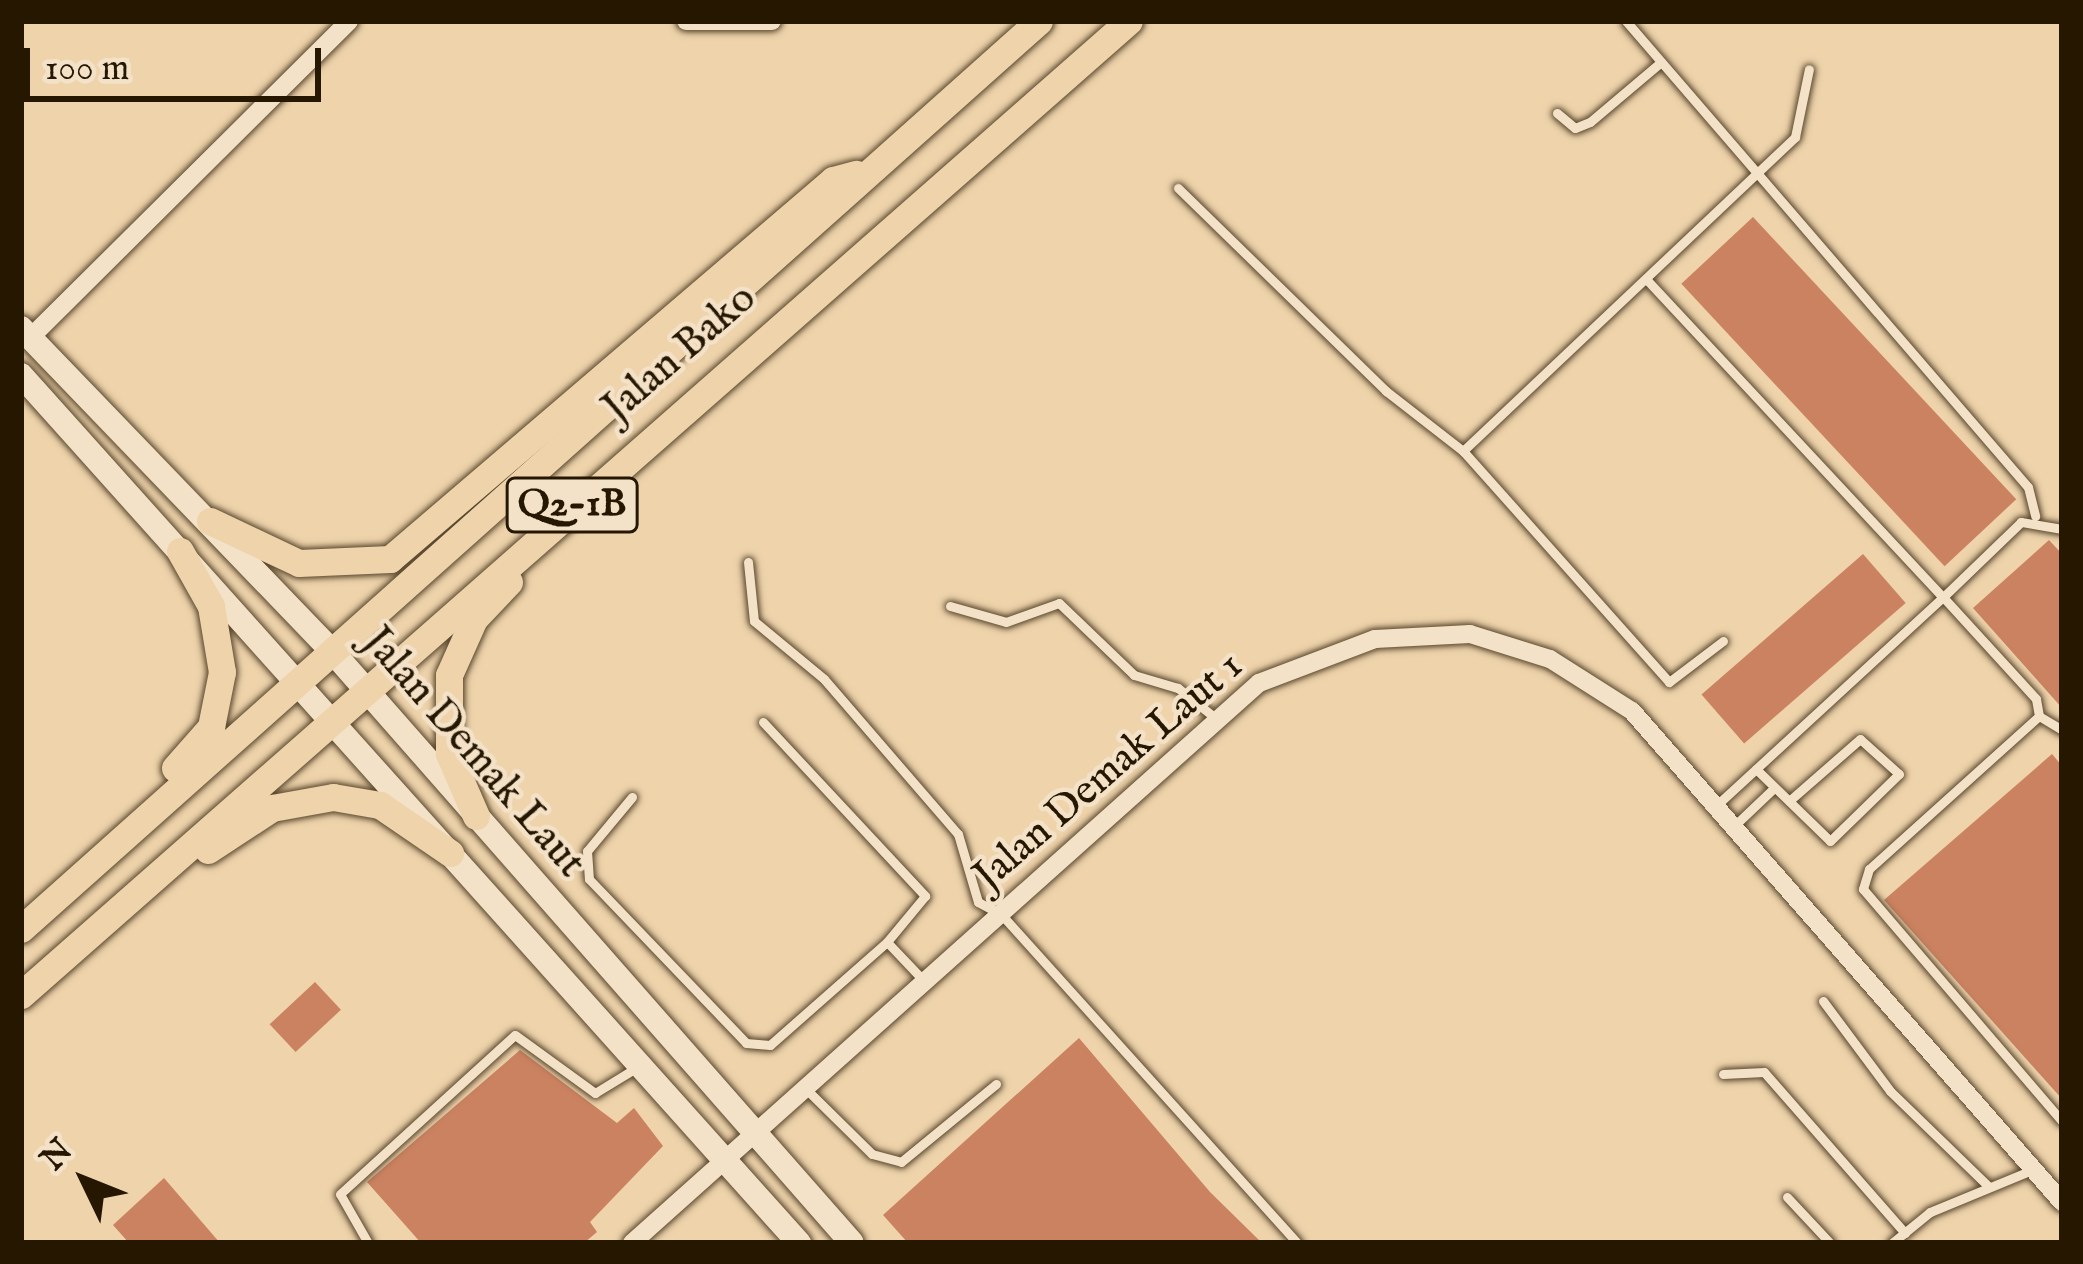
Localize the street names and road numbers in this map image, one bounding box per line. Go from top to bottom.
street label: Jalan Bako [593,274,767,434]
road number: Q2-1B [503,472,641,538]
street label: Jalan Demak Laut [351,618,595,888]
street label: Jalan Demak Laut 1 [964,642,1254,902]

